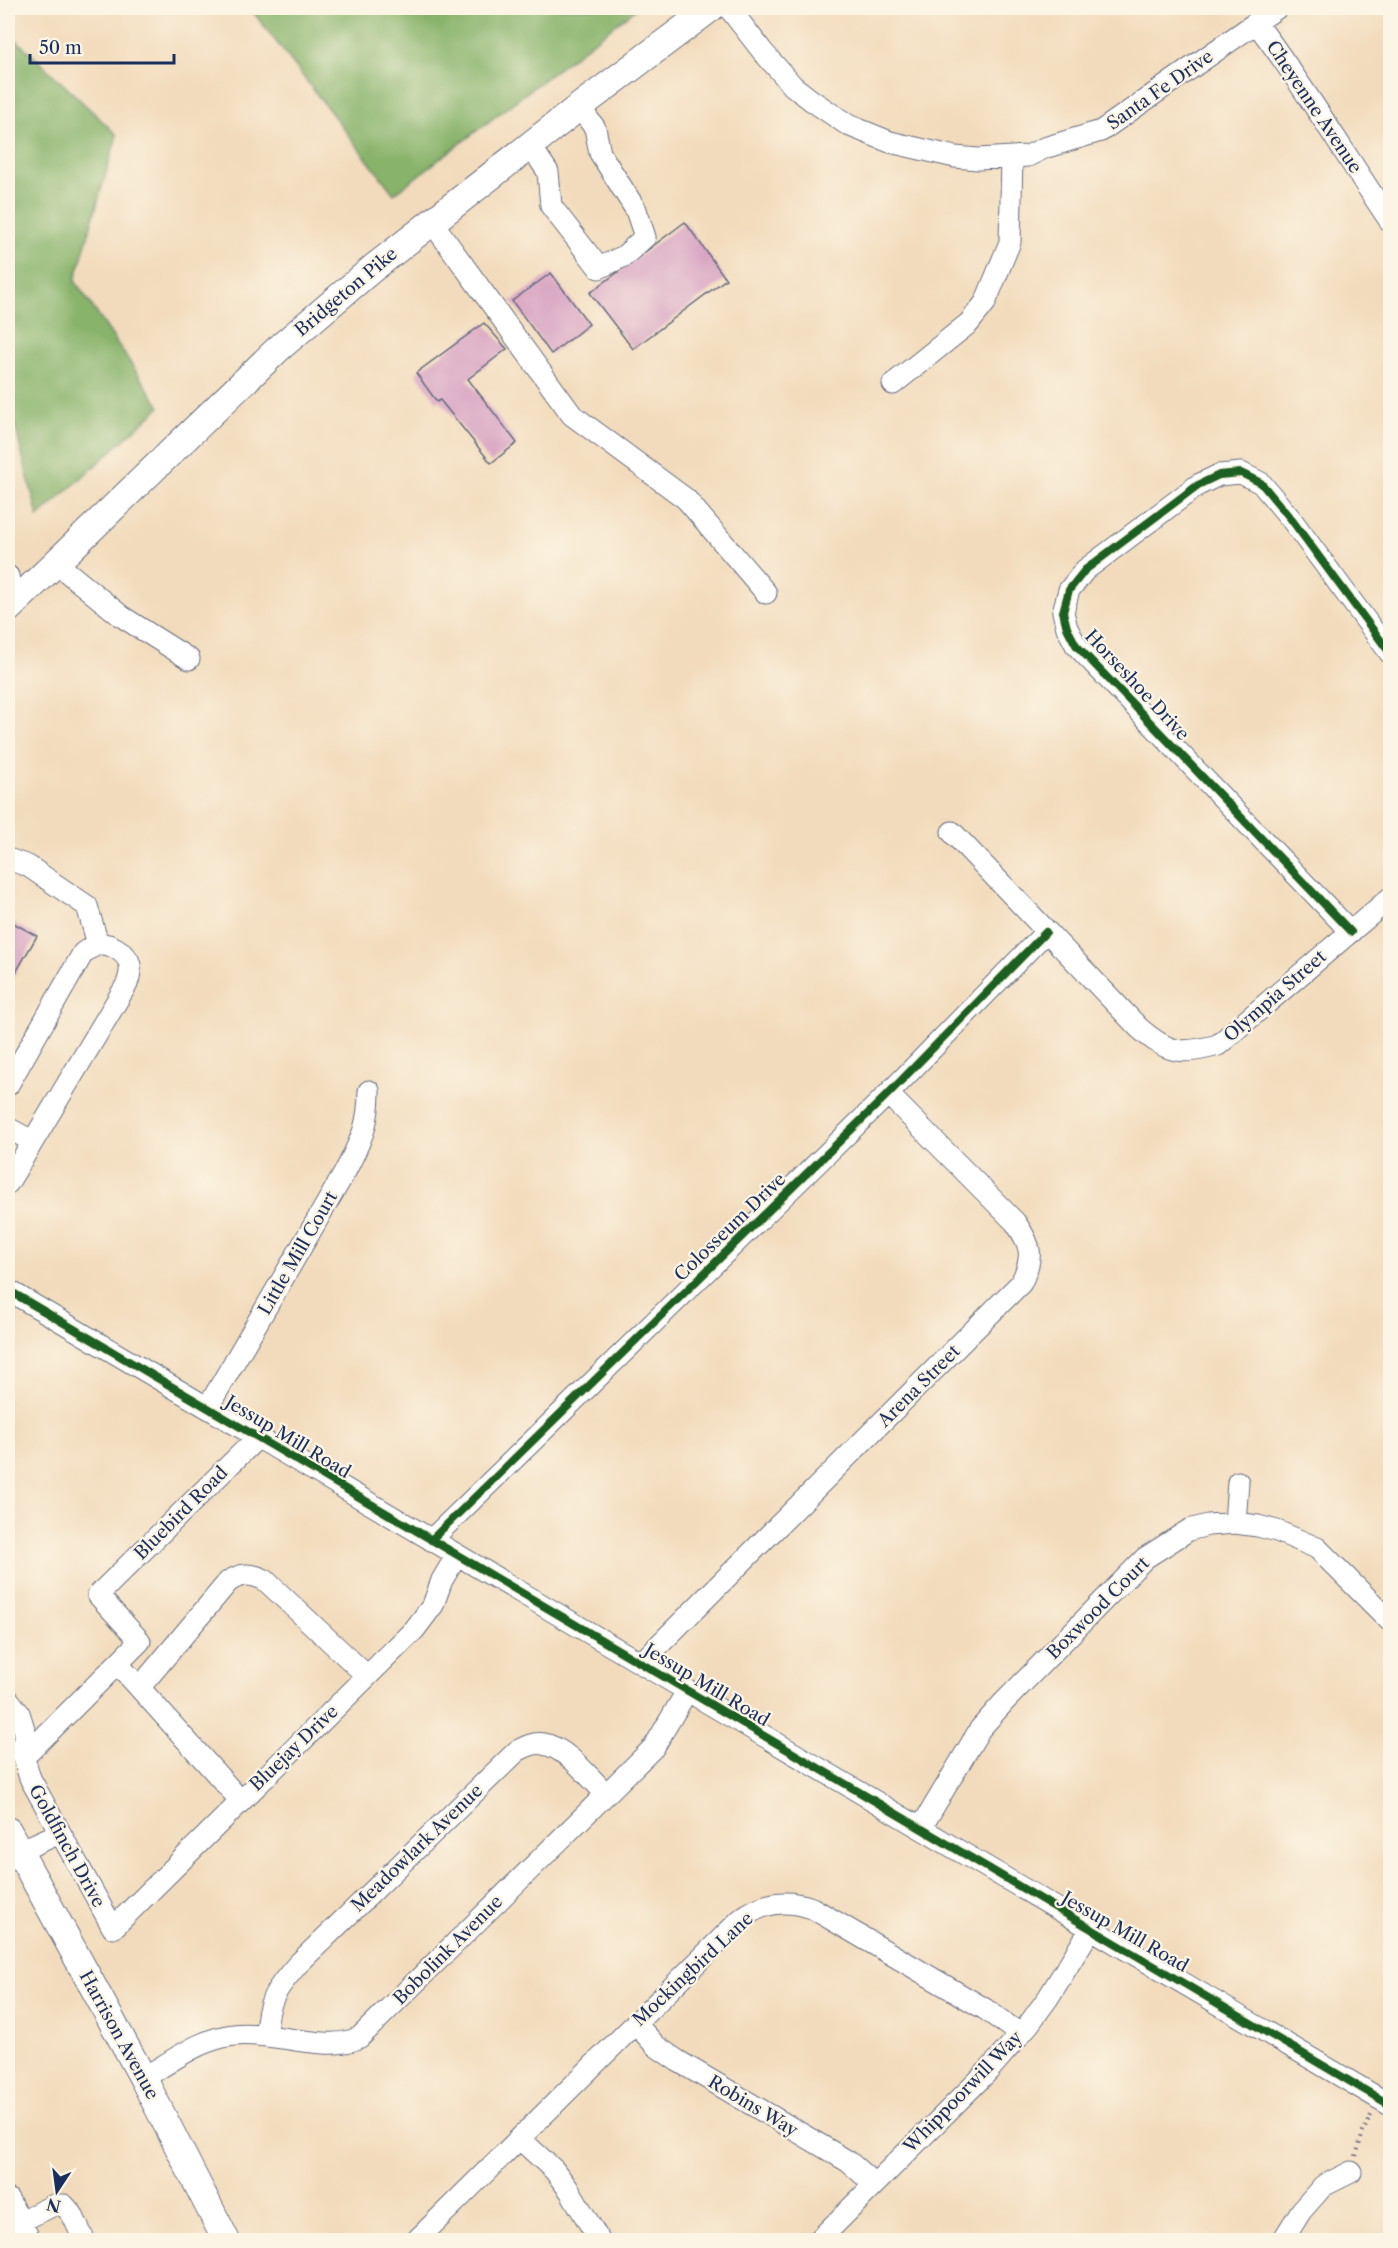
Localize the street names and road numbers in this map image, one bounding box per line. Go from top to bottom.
street label: Cheyenne Avenue [1262,37,1366,177]
street label: Santa Fe Drive [1103,45,1217,135]
street label: Bridgeton Pike [290,243,402,341]
street label: Horseshoe Drive [1080,625,1194,745]
street label: Olympia Street [1219,945,1331,1046]
street label: Colosseum Drive [670,1168,790,1286]
street label: Little Mill Court [254,1187,343,1319]
street label: Arena Street [873,1340,965,1432]
street label: Jessup Mill Road [219,1389,355,1483]
street label: Bluebird Road [130,1462,232,1564]
street label: Boxwood Court [1042,1552,1154,1664]
street label: Jessup Mill Road [638,1637,774,1731]
street label: Bluejay Drive [245,1700,343,1796]
street label: Meadowlark Avenue [347,1780,487,1916]
street label: Goldfinch Drive [24,1781,110,1911]
street label: Jessup Mill Road [1055,1885,1192,1977]
street label: Bobolink Avenue [389,1891,507,2009]
street label: Mockingbird Lane [628,1907,758,2031]
street label: Harrison Avenue [75,1967,163,2103]
street label: Whippoorwill Way [898,2026,1028,2158]
street label: Robins Way [704,2071,803,2142]

